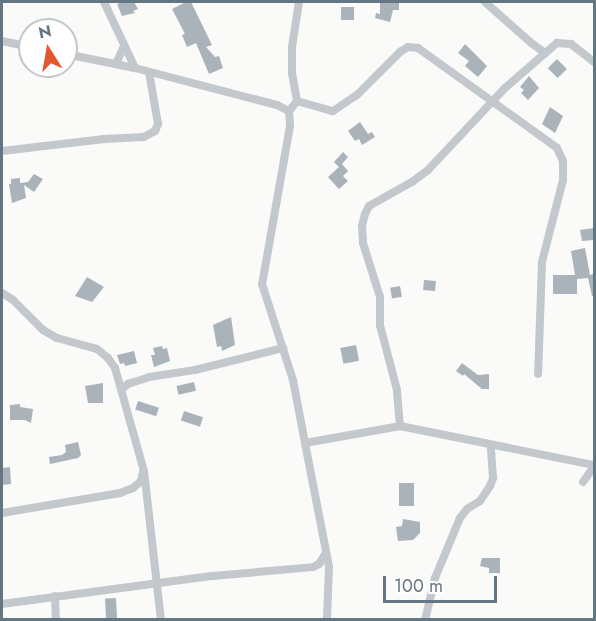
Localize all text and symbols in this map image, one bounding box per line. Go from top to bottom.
north arrow [18,18,78,78]
text: N [36,19,53,44]
scale bar [386,564,500,602]
text: 100 m [394,573,443,599]

